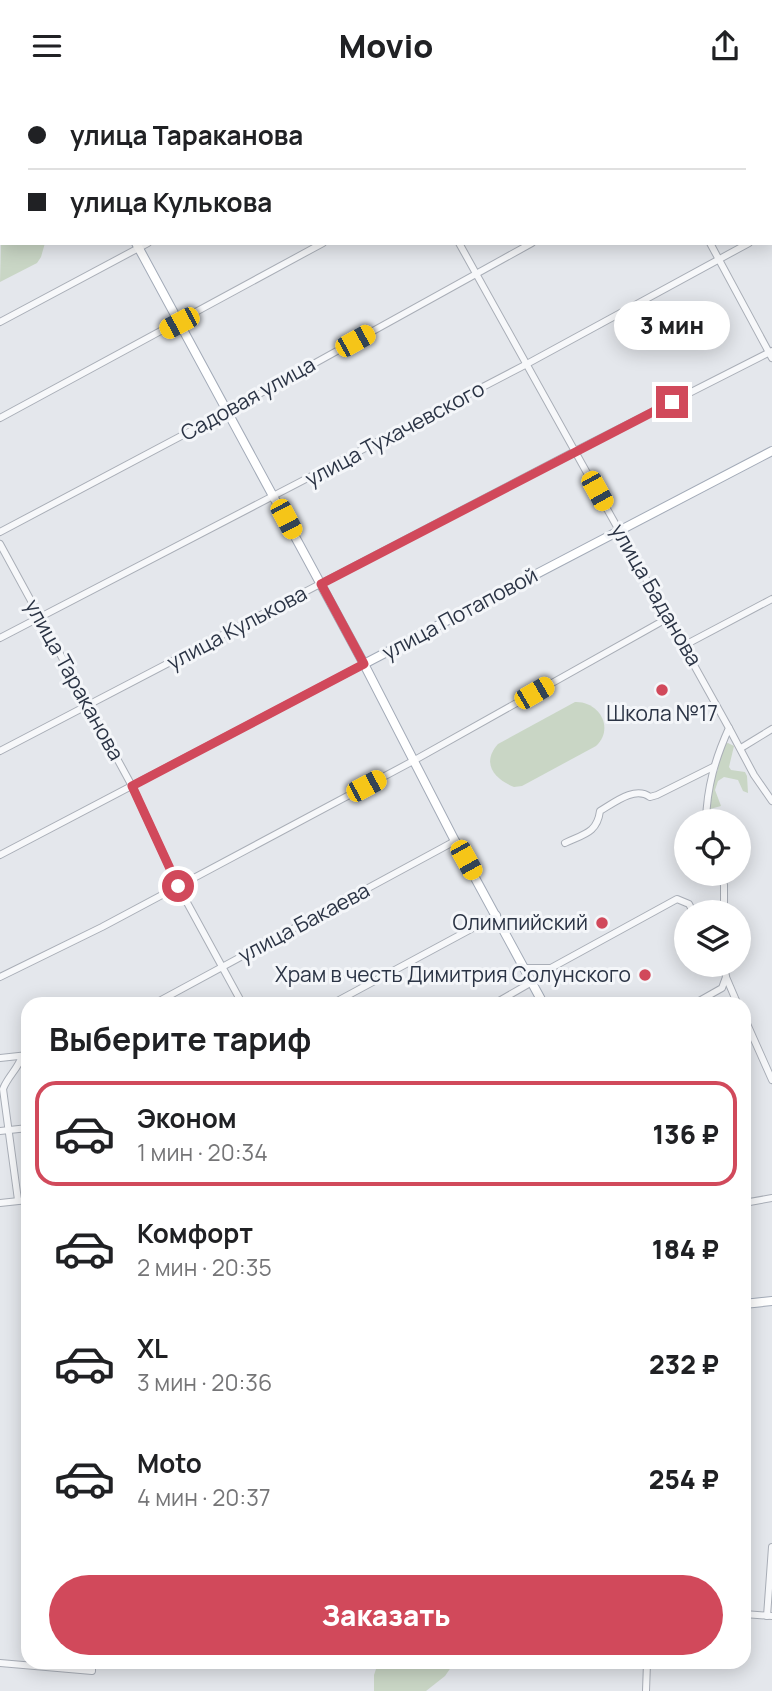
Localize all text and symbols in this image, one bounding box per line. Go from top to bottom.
text: Movio [339,24,433,68]
icon: menu [28,27,66,65]
icon: share [706,27,744,65]
text: улица Тараканова [70,117,303,153]
text: улица Кулькова [70,184,272,220]
callout: 3 мин [614,301,730,349]
car [156,304,203,342]
text: 3 мин [640,309,704,341]
car [332,322,379,360]
street label: Садовая улица [175,350,320,447]
street label: улица Тухачевского [300,374,489,492]
route end [656,386,688,418]
car [578,468,617,514]
car [267,496,306,542]
street label: улица Баданова [605,518,709,671]
street label: улица Потаповой [377,560,542,666]
street label: улица Кулькова [162,578,311,676]
street label: улица Тараканова [19,594,131,765]
car [511,673,558,713]
marker: Школа №17 [654,682,670,698]
place label: Школа №17 [606,699,718,727]
car [343,767,390,805]
map controls [674,809,751,977]
button: locate [674,809,751,886]
car [447,837,486,883]
route start [162,870,194,902]
street label: улица Бакаева [233,876,374,969]
button: layers [674,900,751,977]
place label: Олимпийский [452,908,588,936]
marker: Олимпийский [594,915,610,931]
place label: Храм в честь Димитрия Солунского [275,960,631,988]
marker: Храм в честь Димитрия Солунского [637,967,653,983]
text: Выберите тариф [49,1017,311,1061]
text: Эконом [137,1100,237,1136]
icon: car [53,1102,116,1165]
text: 136 ₽ [653,1116,719,1152]
text: 1 мин · 20:34 [137,1136,268,1168]
text: Комфорт [137,1215,253,1251]
icon: car [53,1217,116,1280]
text: 184 ₽ [652,1231,719,1267]
text: 2 мин · 20:35 [137,1251,272,1283]
text: XL [137,1330,168,1366]
icon: car [53,1332,116,1395]
text: 232 ₽ [649,1346,719,1382]
text: 3 мин · 20:36 [137,1366,272,1398]
text: Moto [137,1445,202,1481]
icon: car [53,1447,116,1510]
text: 254 ₽ [649,1461,719,1497]
text: 4 мин · 20:37 [137,1481,270,1513]
button: Заказать [49,1575,723,1655]

